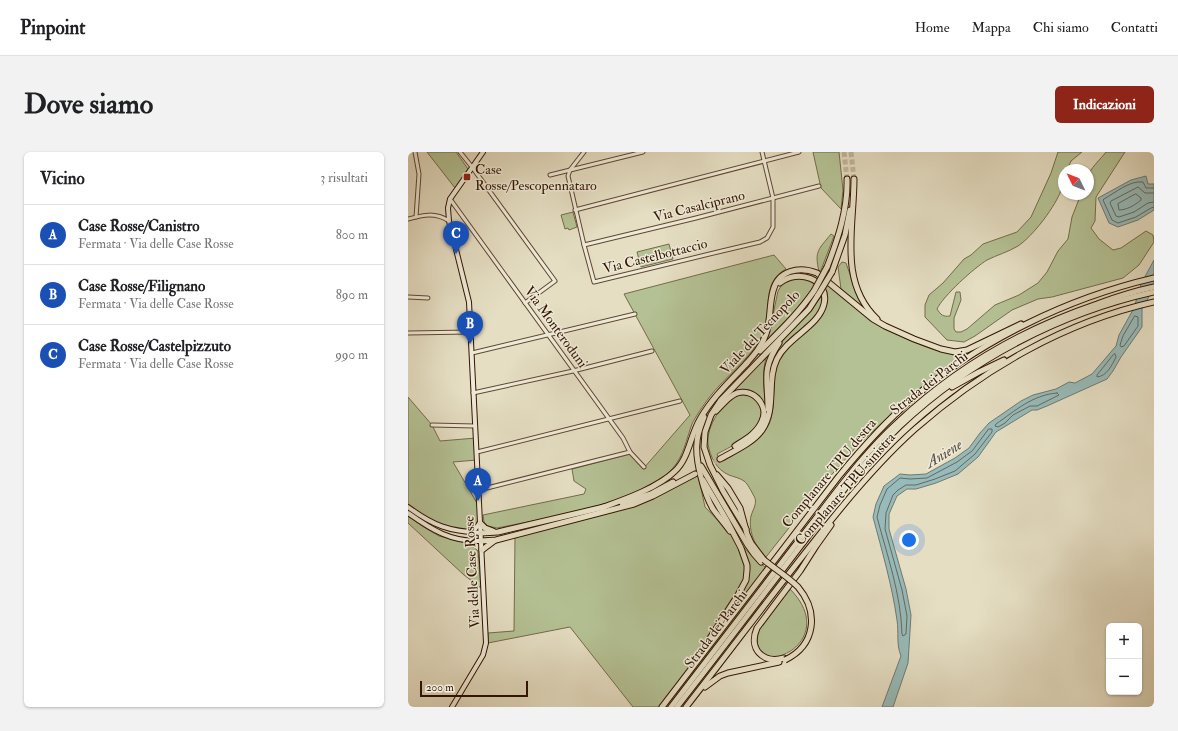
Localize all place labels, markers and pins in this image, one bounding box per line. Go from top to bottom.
place label: Case Rosse/Pescopennataro [475,161,597,195]
marker: Case Rosse/Pescopennataro [462,172,472,182]
pin: C [443,221,469,254]
pin: B [457,311,483,344]
pin: A [465,468,491,501]

